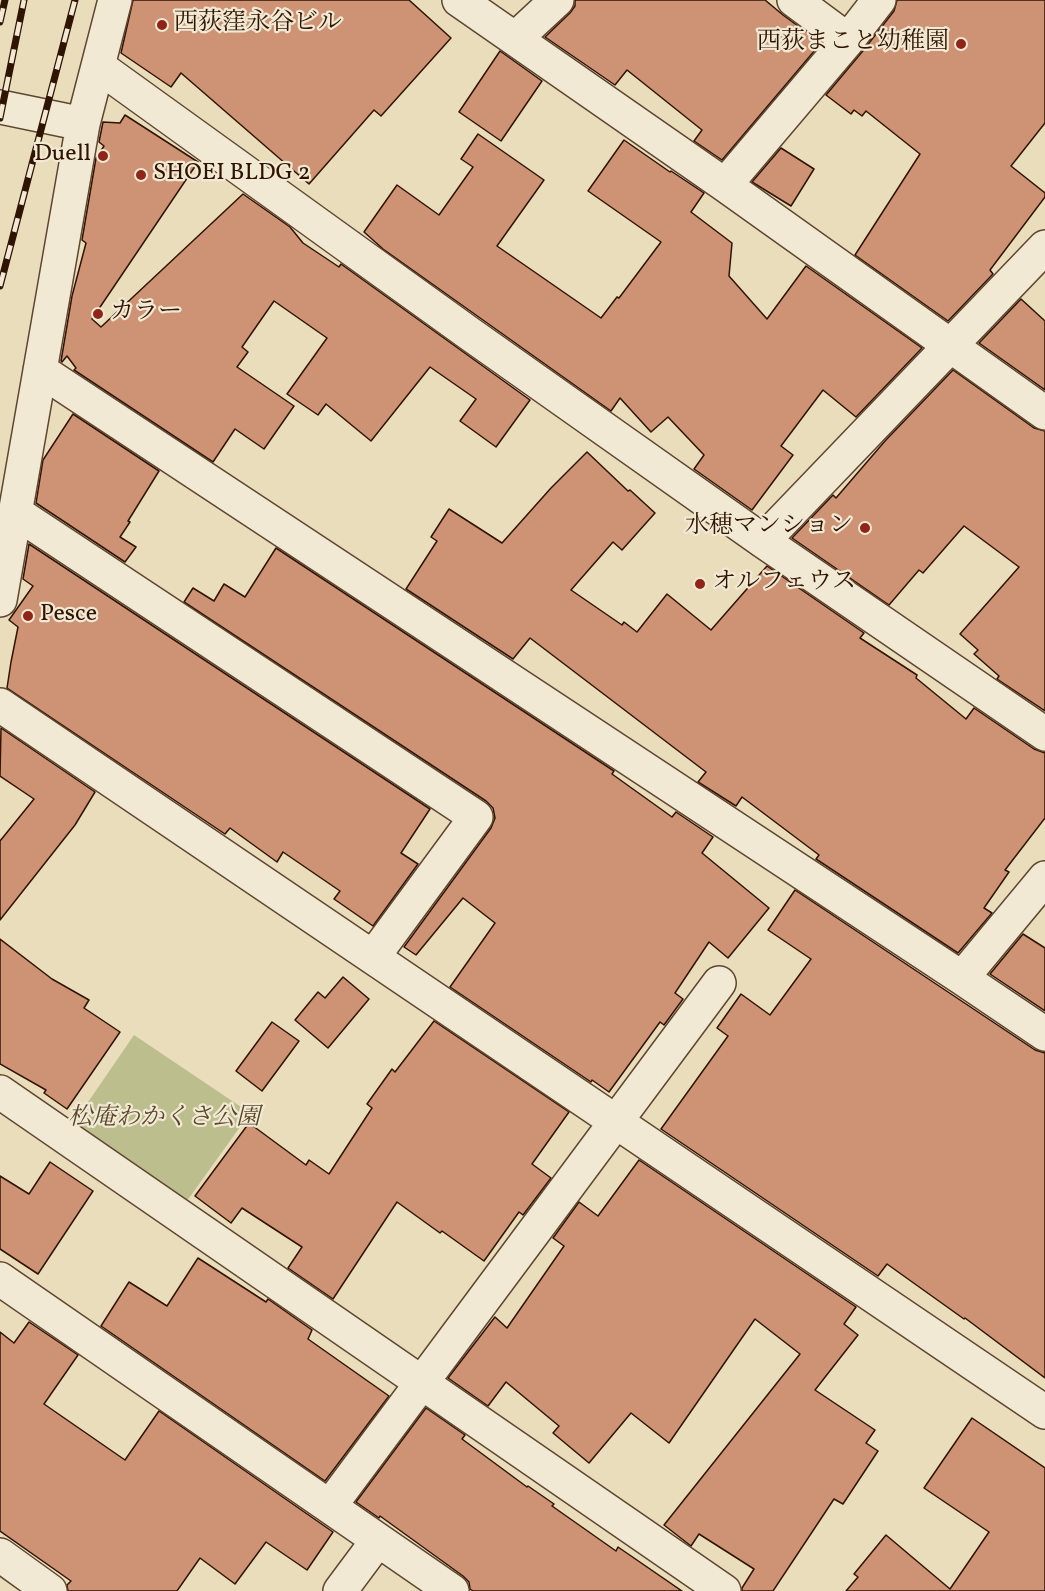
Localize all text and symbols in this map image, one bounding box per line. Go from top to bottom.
place label: 西荻窪永谷ビル [174,11,342,39]
marker: 西荻窪永谷ビル [155,18,169,32]
place label: 西荻まこと幼稚園 [757,30,949,58]
marker: 西荻まこと幼稚園 [954,37,968,51]
place label: Duell [34,142,91,170]
marker: Duell [96,149,110,163]
place label: SHOEI BLDG 2 [153,161,311,189]
marker: SHOEI BLDG 2 [134,168,148,182]
place label: カラー [110,300,182,328]
marker: カラー [91,307,105,321]
place label: 水穂マンション [685,514,853,542]
marker: 水穂マンション [858,521,872,535]
place label: オルフェウス [712,570,856,598]
marker: オルフェウス [693,577,707,591]
place label: Pesce [40,602,97,630]
marker: Pesce [21,609,35,623]
park label: 松庵わかくさ公園 [68,1106,260,1134]

